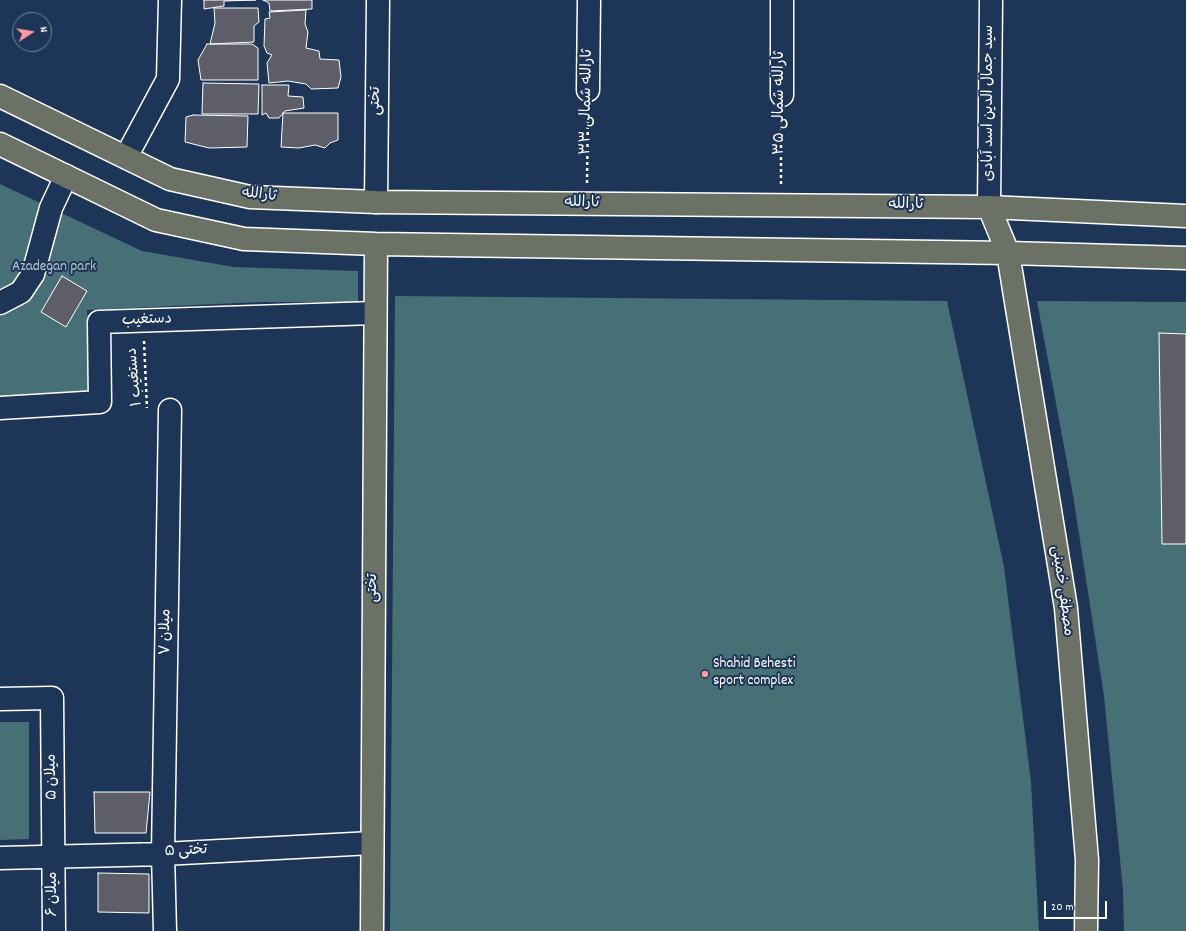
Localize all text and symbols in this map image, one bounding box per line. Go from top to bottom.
north arrow [12,12,52,52]
text: N [34,25,51,34]
street label: سید جمال الدین اسد آبادی [981,25,999,181]
street label: ثارالله شمالی ۳۳ [578,49,598,155]
street label: ثارالله شمالی ۳۵ [772,51,790,155]
street label: تختی [368,86,386,116]
street label: ثارالله [241,185,277,207]
street label: ثارالله [564,195,600,213]
street label: ثارالله [889,197,923,215]
park label: Azadegan park [12,259,96,277]
street label: دستغیب [122,311,172,331]
street label: دستغیب ۱ [124,347,148,407]
street label: مصطفی خمینی [1046,545,1076,637]
street label: تختی [365,573,383,603]
street label: میلان ۷ [158,609,176,655]
place label: Shahid Behesti sport complex [713,656,795,691]
marker: Shahid Behesti sport complex [700,669,710,679]
street label: میلان ۵ [44,754,62,800]
street label: تختی ۵ [164,842,208,862]
street label: میلان ۶ [45,872,63,916]
scale bar [1046,893,1109,919]
text: 20 m [1051,899,1074,916]

